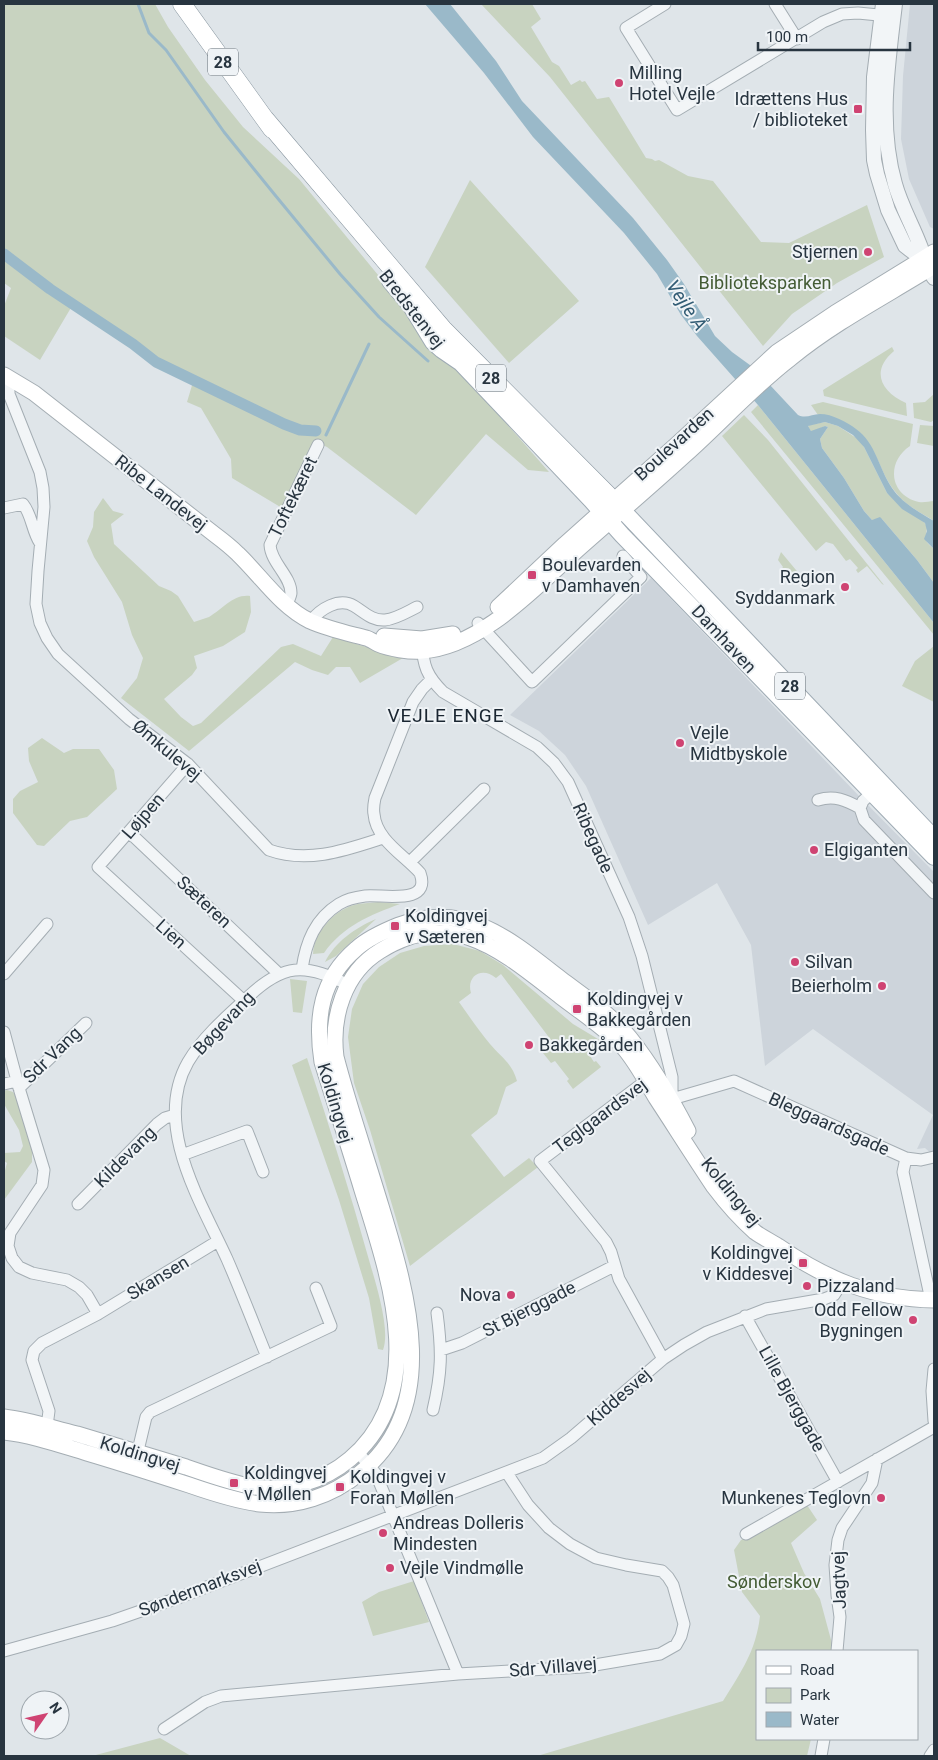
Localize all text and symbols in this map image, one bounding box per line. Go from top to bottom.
scale bar [758,20,910,52]
text: 100 m [766,28,808,46]
road number: 28 [208,48,238,76]
place label: Milling Hotel Vejle [629,62,715,104]
marker: Milling Hotel Vejle [613,77,625,89]
place label: Idrættens Hus / biblioteket [735,88,848,130]
marker: Idrættens Hus / biblioteket [852,103,864,115]
place label: Stjernen [792,241,858,262]
marker: Stjernen [862,246,874,258]
street label: Bredstenvej [375,265,450,352]
park label: Biblioteksparken [699,272,832,293]
water label: Vejle Å [661,275,712,335]
road number: 28 [476,364,506,392]
street label: Boulevarden [630,403,718,485]
street label: Ribe Landevej [111,450,212,535]
street label: Toftekæret [264,453,321,541]
place label: Boulevarden v Damhaven [542,554,641,596]
place label: Region Syddanmark [735,566,836,608]
marker: Boulevarden v Damhaven [526,569,538,581]
marker: Region Syddanmark [839,581,851,593]
street label: Damhaven [688,600,761,677]
road number: 28 [775,672,805,699]
district label: VEJLE ENGE [387,704,505,727]
street label: Ømkulevej [129,715,206,784]
place label: Vejle Midtbyskole [690,722,787,764]
marker: Vejle Midtbyskole [674,737,686,749]
street label: Løjpen [117,788,168,843]
street label: Ribegade [569,799,618,876]
place label: Elgiganten [824,839,908,860]
marker: Elgiganten [808,844,820,856]
street label: Sæteren [173,871,236,932]
place label: Koldingvej v Sæteren [405,905,488,947]
street label: Lien [152,915,191,953]
marker: Koldingvej v Sæteren [389,920,401,932]
place label: Silvan [805,951,853,972]
marker: Silvan [789,956,801,968]
place label: Beierholm [791,975,872,996]
marker: Beierholm [876,980,888,992]
street label: Bøgevang [189,986,258,1059]
place label: Koldingvej v Bakkegården [587,988,691,1030]
marker: Koldingvej v Bakkegården [571,1003,583,1015]
street label: Sdr Vang [18,1022,85,1087]
place label: Bakkegården [539,1034,643,1055]
marker: Bakkegården [523,1039,535,1051]
street label: Koldingvej [313,1060,358,1145]
street label: Teglgaardsvej [549,1074,651,1158]
street label: Bleggaardsgade [766,1088,893,1160]
street label: Kildevang [90,1122,160,1192]
street label: Koldingvej [697,1153,766,1230]
place label: Koldingvej v Kiddesvej [703,1242,793,1284]
street label: Skansen [123,1251,192,1304]
marker: Koldingvej v Kiddesvej [797,1257,809,1269]
place label: Pizzaland [817,1275,895,1296]
street label: St Bjerggade [479,1276,579,1341]
marker: Pizzaland [801,1280,813,1292]
place label: Nova [460,1284,501,1305]
marker: Nova [505,1289,517,1301]
place label: Odd Fellow Bygningen [814,1299,903,1341]
marker: Odd Fellow Bygningen [907,1314,919,1326]
street label: Lille Bjerggade [755,1342,830,1455]
street label: Kiddesvej [583,1363,655,1430]
street label: Koldingvej [98,1431,183,1476]
place label: Koldingvej v Møllen [244,1462,327,1504]
place label: Koldingvej v Foran Møllen [350,1466,454,1508]
marker: Koldingvej v Møllen [228,1477,240,1489]
marker: Koldingvej v Foran Møllen [334,1481,346,1493]
place label: Munkenes Teglovn [721,1487,871,1508]
marker: Munkenes Teglovn [875,1492,887,1504]
place label: Andreas Dolleris Mindesten [393,1512,524,1554]
marker: Andreas Dolleris Mindesten [377,1527,389,1539]
street label: Jagtvej [827,1551,850,1609]
street label: Søndermarksvej [136,1555,264,1620]
place label: Vejle Vindmølle [400,1557,524,1578]
marker: Vejle Vindmølle [384,1562,396,1574]
park label: Sønderskov [727,1571,821,1592]
legend [756,1650,918,1740]
street label: Sdr Villavej [508,1652,598,1681]
text: Road [800,1661,834,1679]
text: Park [800,1686,831,1704]
north arrow [20,1690,70,1740]
text: N [46,1699,65,1716]
text: Water [800,1711,839,1729]

